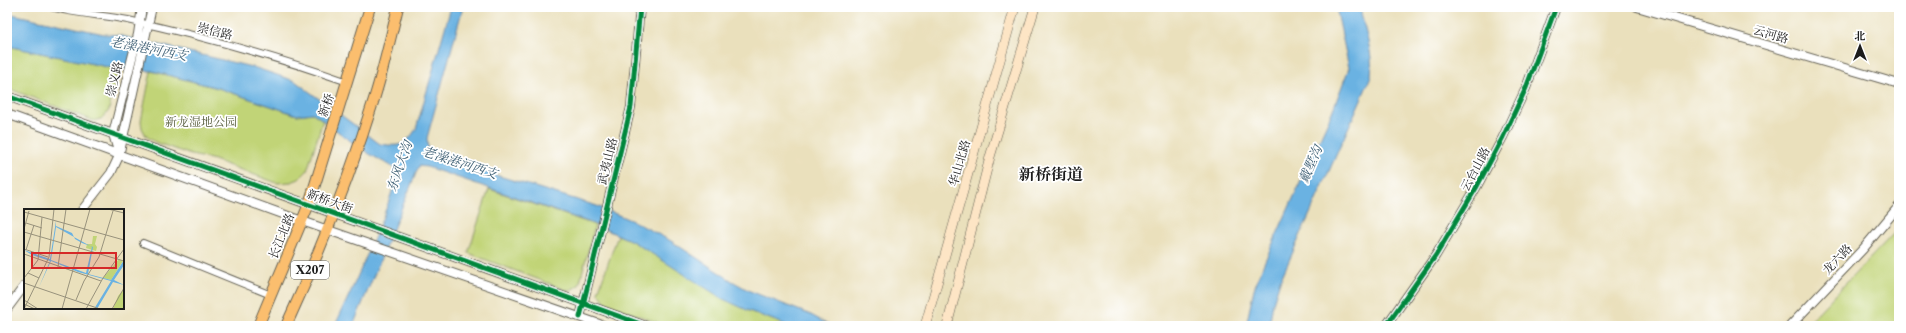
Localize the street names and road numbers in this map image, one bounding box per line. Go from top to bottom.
street label: 崇信路 [196,19,234,43]
street label: 云河路 [1752,22,1790,46]
street label: 崇义路 [102,60,126,98]
street label: 新桥 [315,91,337,119]
street label: 武夷山路 [594,136,620,186]
street label: 华山北路 [945,138,973,188]
street label: 云台山路 [1457,144,1493,194]
street label: 新桥大街 [305,186,356,217]
street label: 长江北路 [265,211,297,261]
street label: 龙六路 [1819,241,1855,277]
road number: X207 [291,261,329,279]

